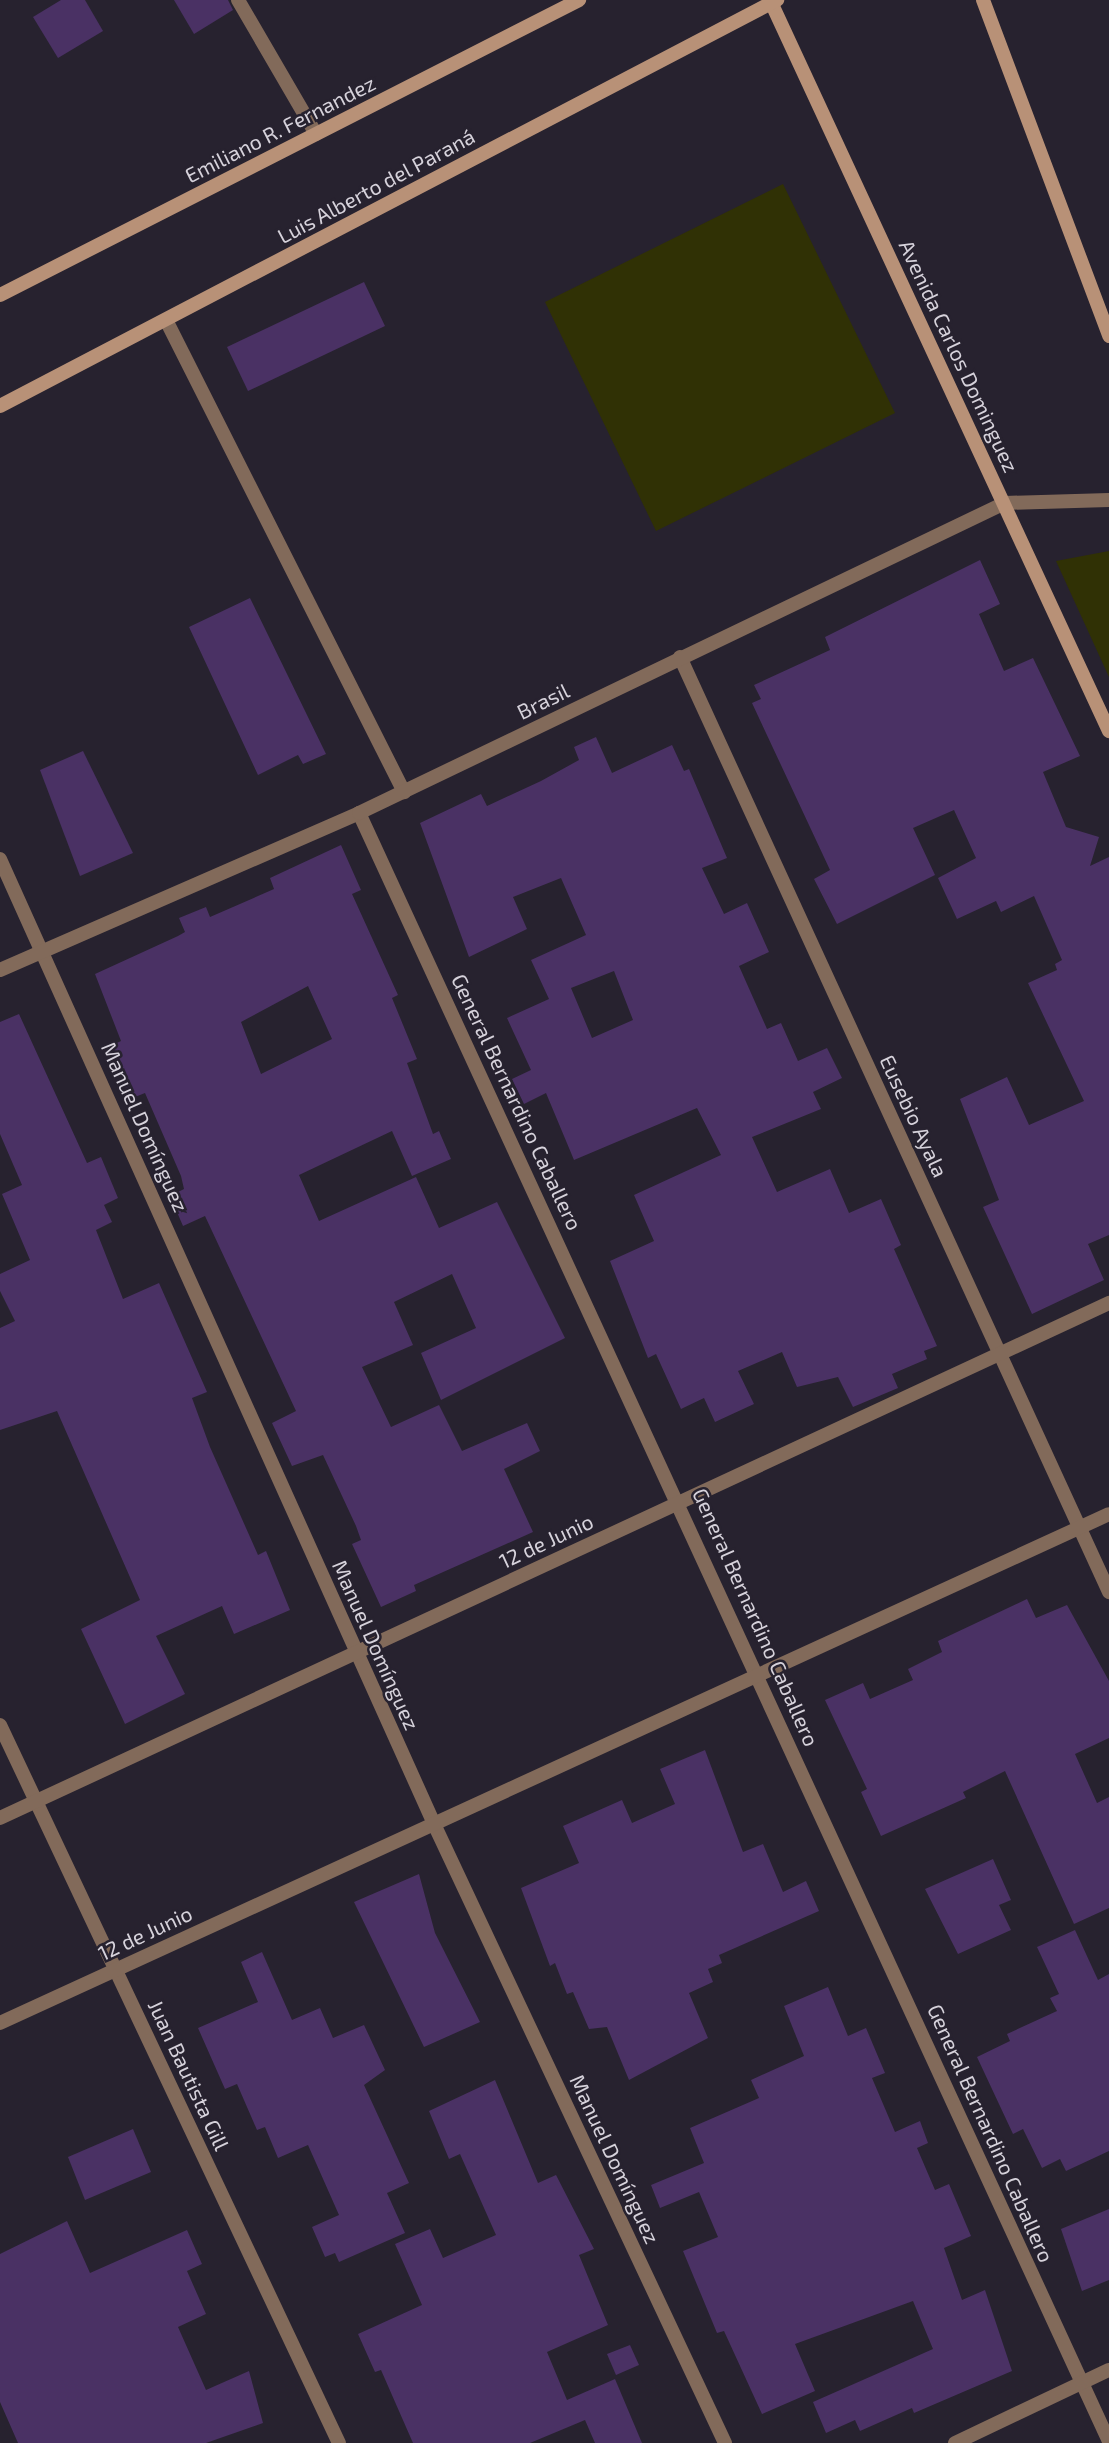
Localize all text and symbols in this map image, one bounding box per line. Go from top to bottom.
street label: Emiliano R. Fernandez [181,70,379,188]
street label: Luis Alberto del Paraná [273,123,479,249]
street label: Avenida Carlos Dominguez [894,236,1024,476]
street label: Brasil [513,678,573,724]
street label: General Bernardino Caballero [446,970,588,1234]
street label: Manuel Domínguez [96,1038,194,1216]
street label: Eusebio Ayala [875,1051,953,1181]
street label: General Bernardino Caballero [687,1484,825,1750]
street label: 12 de Junio [495,1508,597,1574]
street label: Manuel Domínguez [327,1556,425,1734]
street label: 12 de Junio [94,1900,196,1966]
street label: Juan Bautista Gill [143,1996,235,2154]
street label: General Bernardino Caballero [922,2000,1060,2266]
street label: Manuel Domínguez [565,2070,665,2248]

